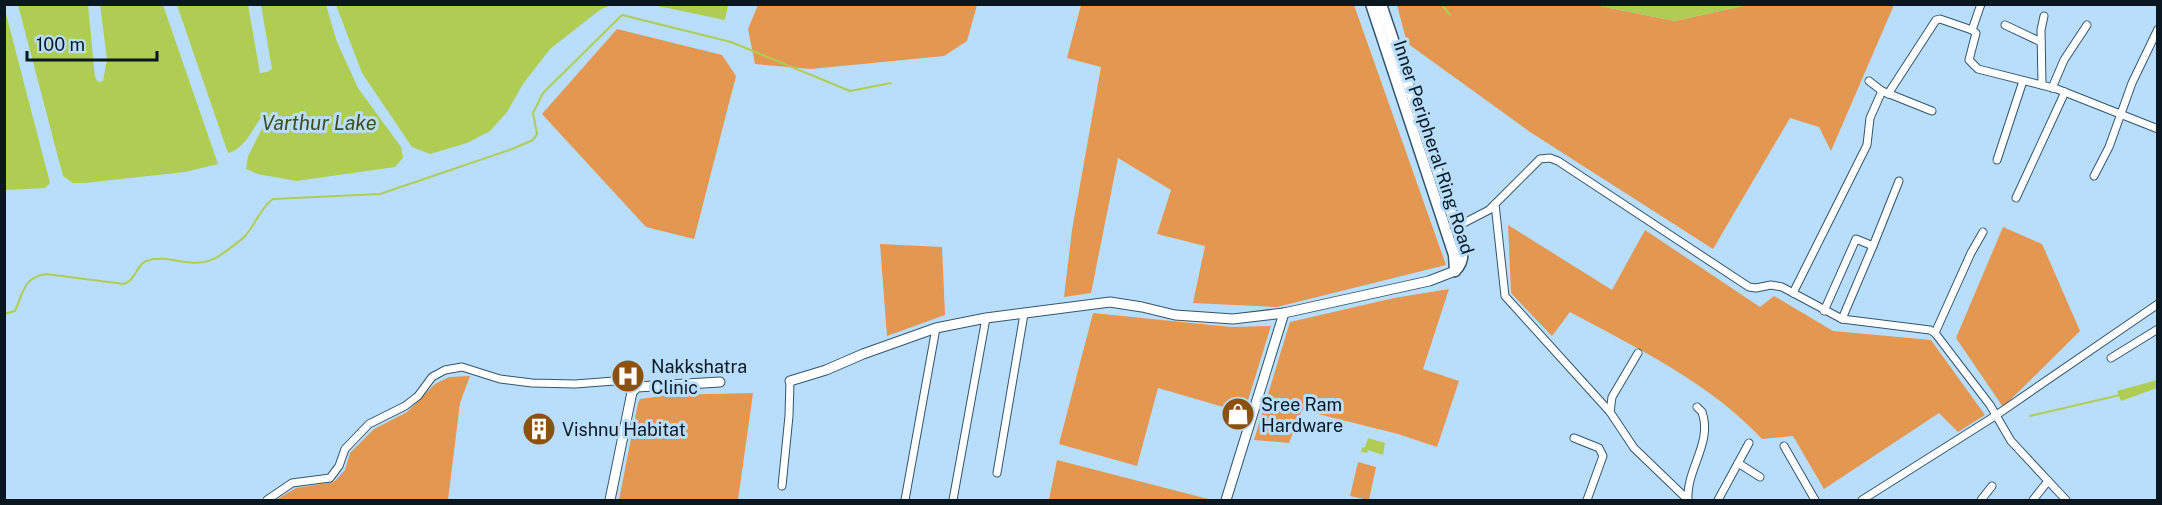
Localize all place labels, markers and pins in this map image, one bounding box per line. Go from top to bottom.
place label: Nakkshatra Clinic [651,356,747,398]
hospital icon: Nakkshatra Clinic [610,358,646,394]
place label: Sree Ram Hardware [1261,394,1343,436]
shop icon: Sree Ram Hardware [1220,396,1256,432]
building icon: Vishnu Habitat [521,411,557,447]
place label: Vishnu Habitat [562,419,686,440]

